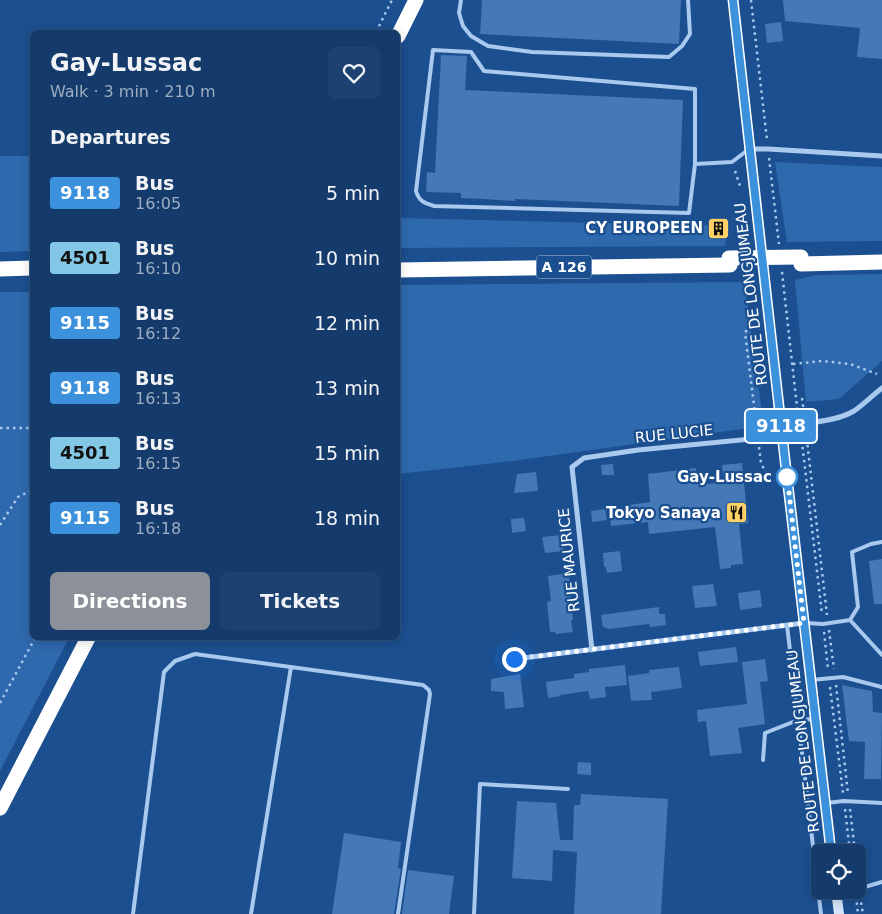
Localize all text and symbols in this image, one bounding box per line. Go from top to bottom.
button: heart [328,47,380,99]
text: Gay-Lussac [50,49,202,77]
text: Walk · 3 min · 210 m [50,82,215,101]
text: Departures [50,126,171,148]
text: Bus [135,172,174,194]
text: 9118 [60,182,110,203]
text: 5 min [326,182,380,204]
text: 16:05 [135,194,181,213]
street label: ROUTE DE LONGJUMEAU [731,202,771,386]
building icon: CY EUROPEEN [707,216,731,240]
place label: CY EUROPEEN [585,219,703,237]
text: Bus [135,237,174,259]
text: 4501 [60,247,110,268]
text: 10 min [314,247,380,269]
road number: A 126 [536,256,592,278]
text: 16:10 [135,259,181,278]
text: Bus [135,302,174,324]
text: 9115 [60,312,110,333]
text: 12 min [314,312,380,334]
text: 16:12 [135,324,181,343]
text: Bus [135,367,174,389]
text: 9118 [60,377,110,398]
text: 13 min [314,377,380,399]
text: 16:13 [135,389,181,408]
line badge: 9118 [746,410,816,442]
text: 9118 [756,415,806,436]
street label: RUE LUCIE [634,421,714,447]
text: Bus [135,432,174,454]
text: 4501 [60,442,110,463]
text: 15 min [314,442,380,464]
text: 16:15 [135,454,181,473]
marker: Gay-Lussac [776,466,798,488]
place label: Gay-Lussac [677,468,772,486]
text: Bus [135,497,174,519]
restaurant icon: Tokyo Sanaya [725,501,749,525]
place label: Tokyo Sanaya [606,504,721,522]
text: 9115 [60,507,110,528]
text: 18 min [314,507,380,529]
street label: RUE MAURICE [555,507,583,613]
text: 16:18 [135,519,181,538]
button: Directions [50,572,210,630]
button: Tickets [220,572,380,630]
your location [502,647,527,672]
street label: ROUTE DE LONGJUMEAU [783,649,823,833]
map controls [811,844,866,899]
button: locate [811,844,866,899]

